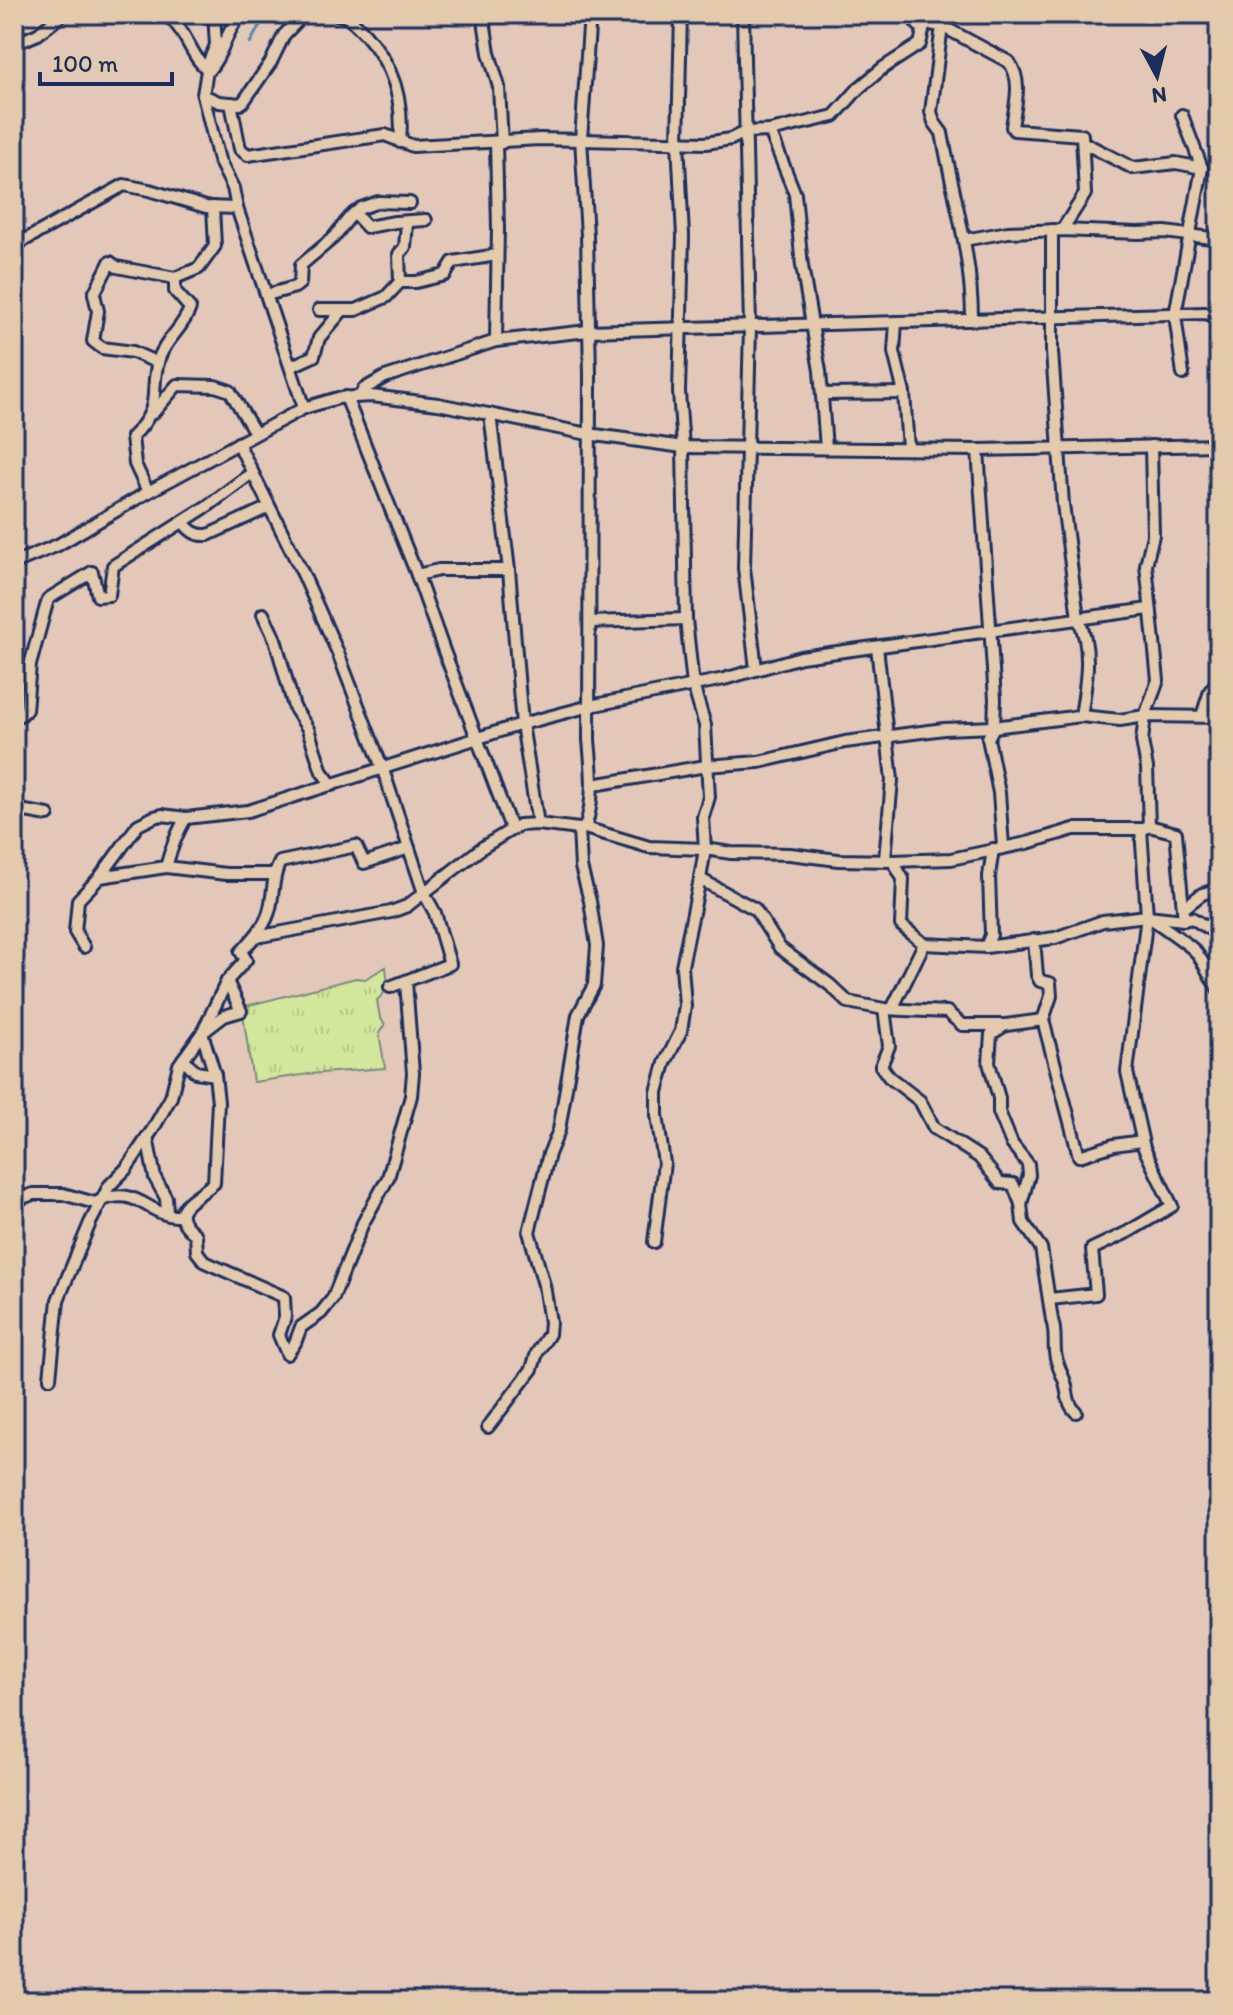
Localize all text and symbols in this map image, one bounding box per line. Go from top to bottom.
scale bar [40,36,172,86]
north arrow [1117,36,1197,116]
text: 100 m [52,49,118,78]
text: N [1150,81,1168,110]

